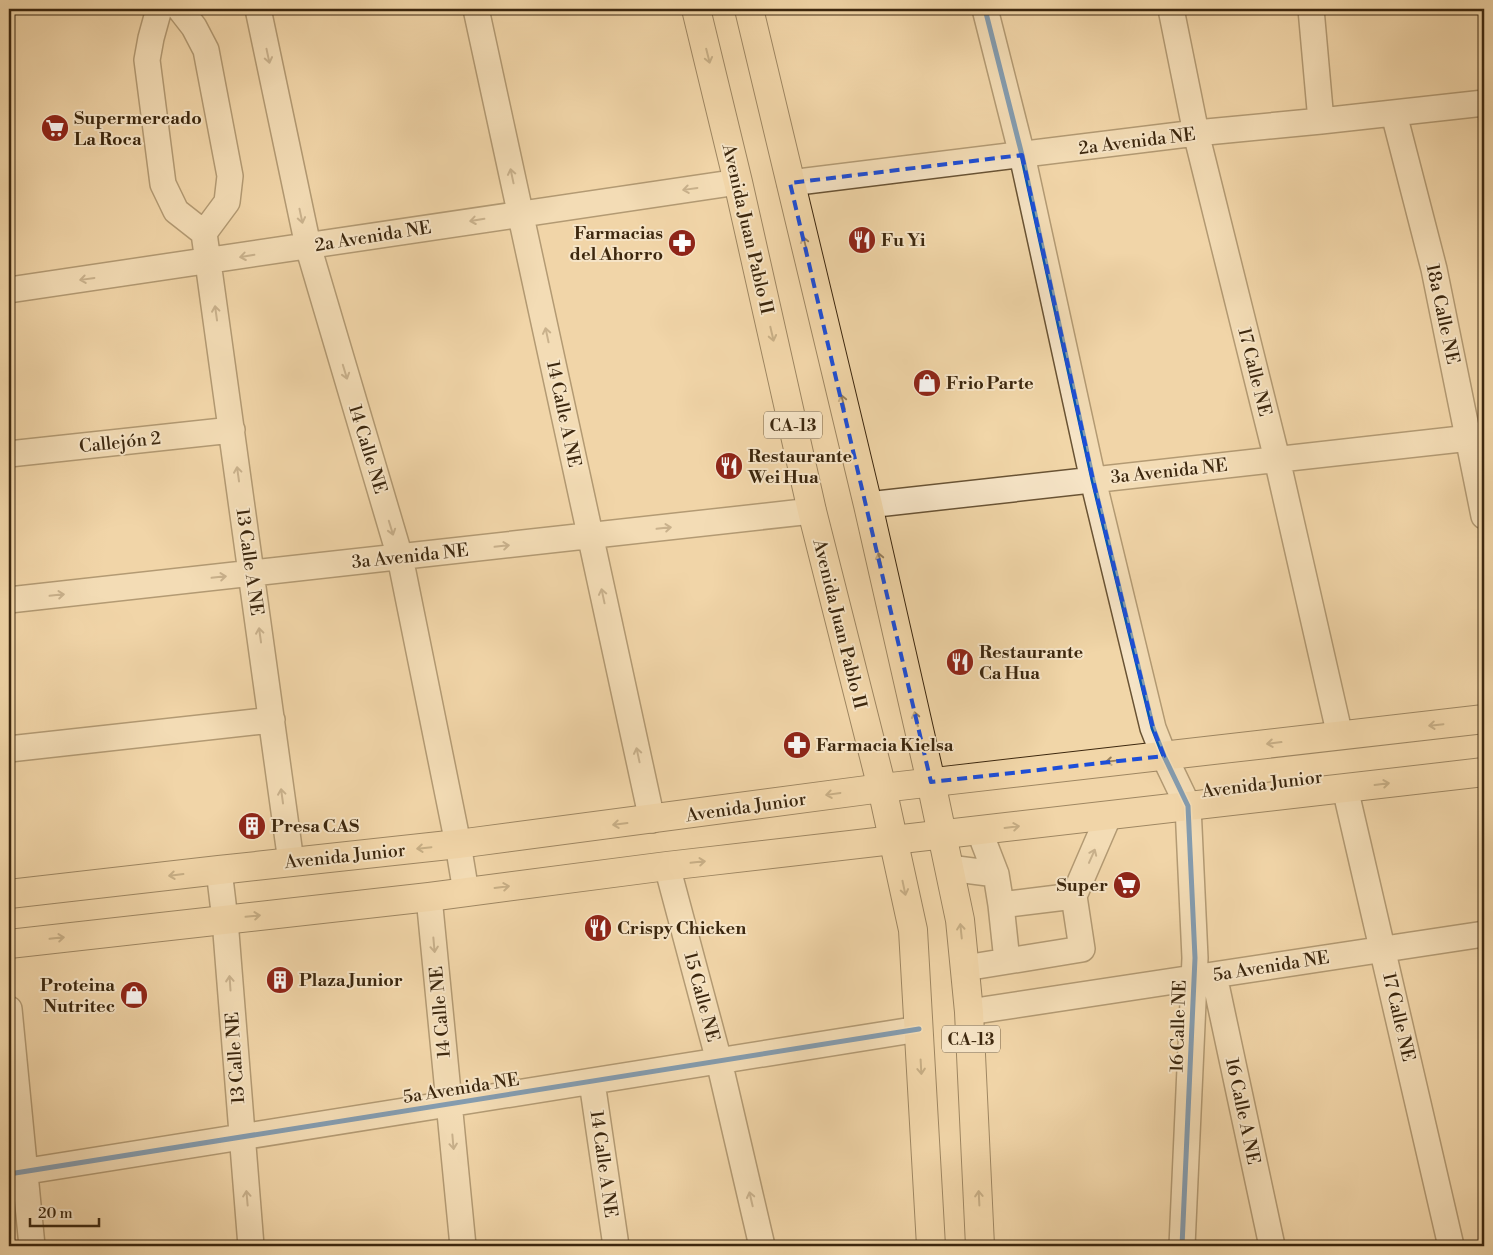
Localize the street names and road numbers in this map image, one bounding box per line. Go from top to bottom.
street label: 2a Avenida NE [1077,123,1197,160]
street label: Avenida Juan Pablo II [717,141,778,317]
street label: 2a Avenida NE [313,216,433,257]
street label: 18a Calle NE [1421,262,1464,366]
street label: 17 Calle NE [1232,325,1277,419]
street label: 14 Calle A NE [541,359,586,469]
street label: 14 Calle NE [343,402,392,497]
road number: CA-13 [764,412,822,438]
street label: Callejón 2 [78,427,162,458]
street label: 3a Avenida NE [1109,454,1229,489]
street label: 13 Calle A NE [231,507,268,617]
street label: Avenida Juan Pablo II [807,536,872,711]
street label: 3a Avenida NE [350,539,470,574]
street label: Avenida Junior [1199,766,1324,803]
street label: Avenida Junior [683,788,808,827]
street label: Avenida Junior [282,839,407,874]
street label: 5a Avenida NE [1211,946,1331,987]
street label: 15 Calle NE [678,950,725,1045]
street label: 14 Calle NE [425,965,456,1059]
street label: 17 Calle NE [1377,970,1420,1064]
street label: 16 Calle NE [1165,979,1192,1073]
street label: 13 Calle NE [221,1011,250,1105]
road number: CA-13 [942,1026,1000,1052]
street label: 16 Calle A NE [1220,1056,1265,1167]
street label: 5a Avenida NE [401,1068,521,1109]
street label: 14 Calle A NE [585,1109,622,1219]

